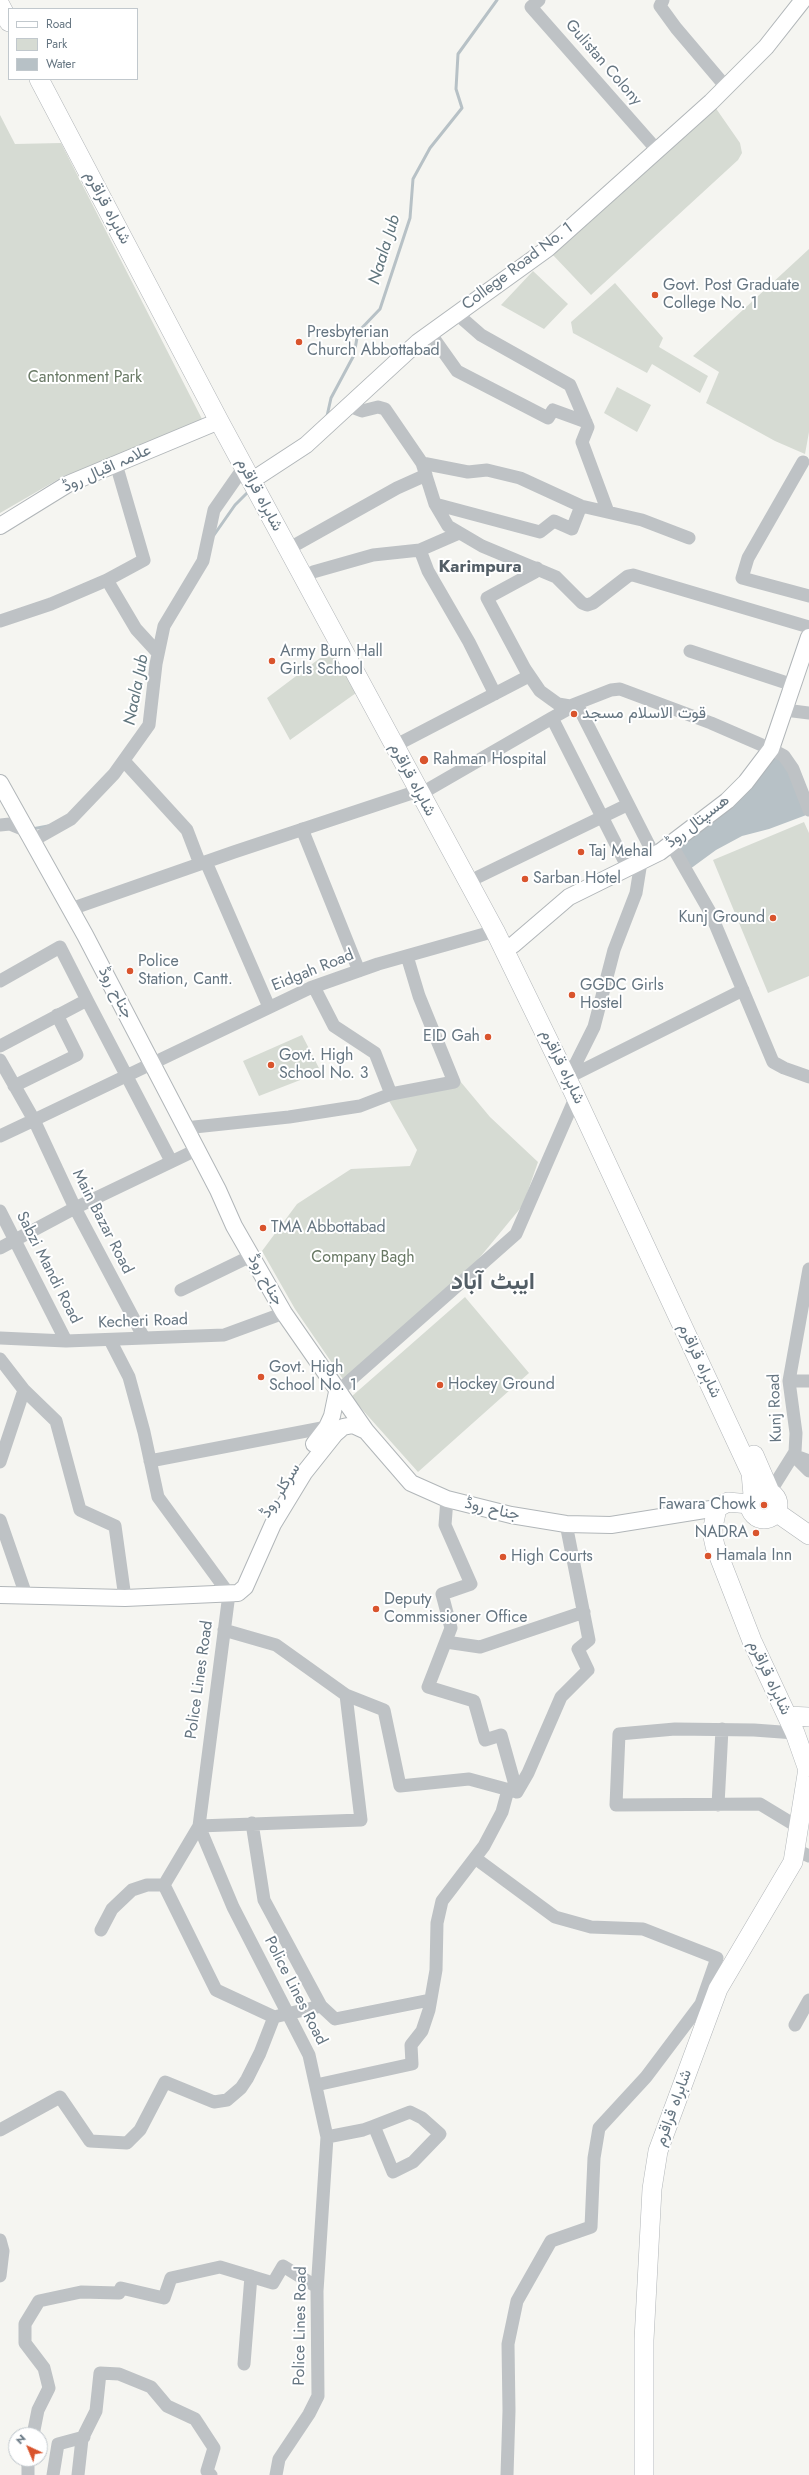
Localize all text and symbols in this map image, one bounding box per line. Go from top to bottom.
legend [8,8,138,80]
text: Road [46,15,72,33]
street label: Gulistan Colony [561,16,645,110]
text: Park [46,35,67,53]
text: Water [46,55,76,73]
street label: شاہراہ قراقرم [80,168,134,248]
water label: Naala Jub [365,213,405,287]
street label: College Road No. 1 [459,219,577,315]
place label: Govt. Post Graduate College No. 1 [663,276,799,314]
marker: Govt. Post Graduate College No. 1 [650,290,660,300]
place label: Presbyterian Church Abbottabad [307,323,440,361]
marker: Presbyterian Church Abbottabad [294,337,304,347]
park label: Cantonment Park [28,368,142,388]
street label: علامہ اقبال روڈ [60,441,154,497]
street label: شاہراہ قراقرم [232,455,286,535]
district label: Karimpura [438,558,522,578]
place label: Army Burn Hall Girls School [280,642,383,680]
water label: Naala Jub [120,653,154,727]
marker: Army Burn Hall Girls School [267,656,277,666]
place label: قوت الاسلام مسجد [582,704,706,724]
marker: قوت الاسلام مسجد [569,709,579,719]
street label: شاہراہ قراقرم [385,740,439,820]
place label: Rahman Hospital [433,750,547,770]
marker: Rahman Hospital [418,754,430,766]
street label: ھسپتال روڈ [662,791,734,853]
place label: Taj Mehal [589,842,652,862]
marker: Taj Mehal [576,847,586,857]
place label: Sarban Hotel [533,869,621,889]
marker: Sarban Hotel [520,874,530,884]
place label: Kunj Ground [679,908,765,928]
marker: Kunj Ground [768,913,778,923]
street label: Eidgah Road [269,946,357,996]
place label: Police Station, Cantt. [138,952,233,990]
street label: جناح روڈ [93,964,137,1022]
marker: Police Station, Cantt. [125,966,135,976]
place label: GGDC Girls Hostel [580,976,664,1014]
marker: GGDC Girls Hostel [567,990,577,1000]
place label: EID Gah [423,1027,480,1047]
street label: شاہراہ قراقرم [536,1027,588,1107]
marker: EID Gah [483,1032,493,1042]
place label: Govt. High School No. 3 [279,1046,368,1084]
marker: Govt. High School No. 3 [266,1060,276,1070]
street label: Main Bazar Road [67,1167,137,1277]
street label: Sabzi Mandi Road [11,1209,85,1327]
place label: TMA Abbottabad [271,1218,386,1238]
marker: TMA Abbottabad [258,1223,268,1233]
park label: Company Bagh [311,1248,415,1268]
street label: جناح روڈ [243,1251,287,1309]
district label: ایبٹ آباد [451,1269,535,1297]
street label: Kecheri Road [98,1311,188,1333]
street label: شاہراہ قراقرم [673,1321,725,1401]
place label: Govt. High School No. 1 [269,1358,357,1396]
marker: Govt. High School No. 1 [256,1372,266,1382]
street label: Kunj Road [765,1373,787,1443]
place label: Hockey Ground [448,1375,555,1395]
marker: Hockey Ground [435,1380,445,1390]
street label: سرکلر روڈ [257,1460,305,1522]
street label: جناح روڈ [463,1494,521,1526]
place label: Fawara Chowk [659,1495,756,1515]
marker: Fawara Chowk [759,1500,769,1510]
place label: NADRA [695,1523,748,1543]
marker: NADRA [751,1528,761,1538]
place label: Hamala Inn [716,1546,792,1566]
place label: High Courts [511,1547,593,1567]
marker: Hamala Inn [703,1551,713,1561]
marker: High Courts [498,1552,508,1562]
place label: Deputy Commissioner Office [384,1590,527,1628]
marker: Deputy Commissioner Office [371,1604,381,1614]
street label: Police Lines Road [182,1620,218,1740]
street label: شاہراہ قراقرم [743,1638,795,1718]
street label: Police Lines Road [259,1933,331,2049]
street label: شاہراہ قراقرم [651,2067,697,2149]
street label: Police Lines Road [290,2266,312,2386]
north arrow [8,2427,48,2467]
text: N [12,2430,29,2448]

